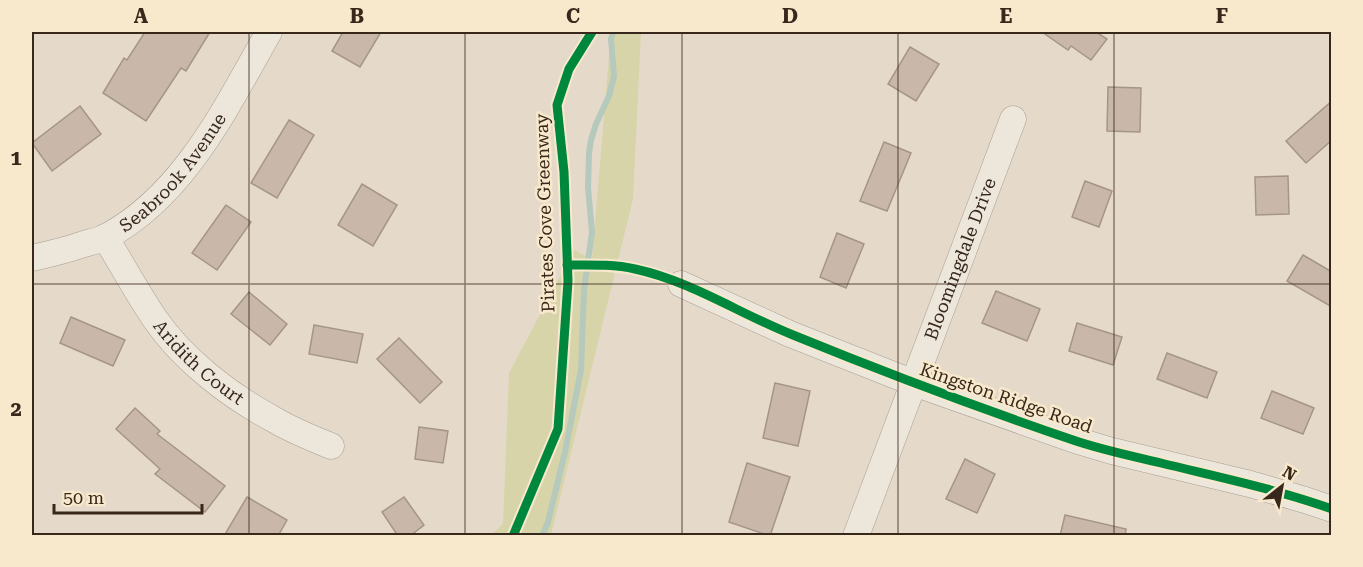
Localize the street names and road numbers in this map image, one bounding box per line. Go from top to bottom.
street label: Seabrook Avenue [115,109,230,236]
street label: Pirates Cove Greenway [531,113,558,313]
street label: Bloomingdale Drive [920,175,1000,343]
street label: Aridith Court [149,316,248,409]
street label: Kingston Ridge Road [917,358,1096,437]

